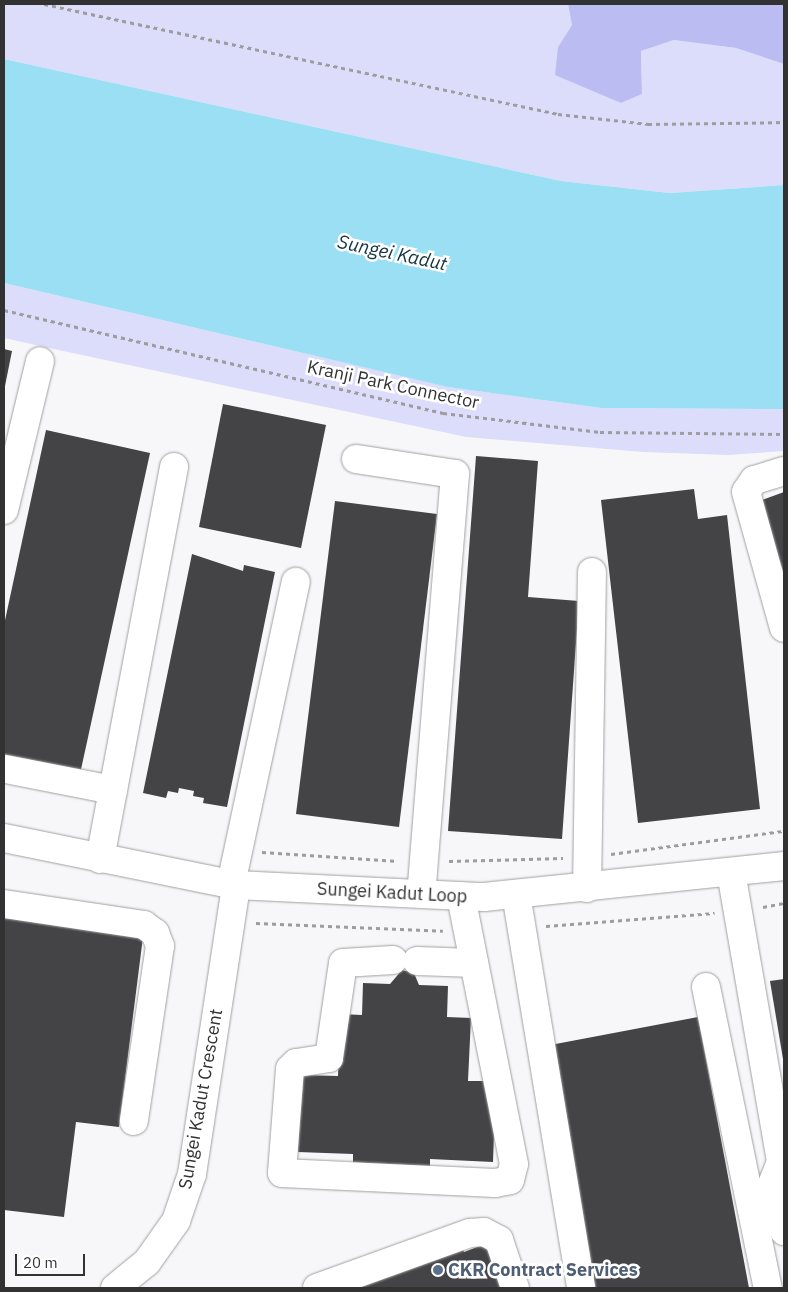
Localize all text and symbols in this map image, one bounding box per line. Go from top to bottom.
water label: Sungei Kadut [335,230,449,276]
street label: Kranji Park Connector [305,356,481,414]
street label: Sungei Kadut Loop [316,878,468,908]
street label: Sungei Kadut Crescent [175,1007,227,1191]
scale bar [18,1244,88,1276]
text: 20 m [23,1253,58,1272]
place label: CKR Contract Services [448,1259,638,1281]
marker: CKR Contract Services [432,1264,444,1276]

